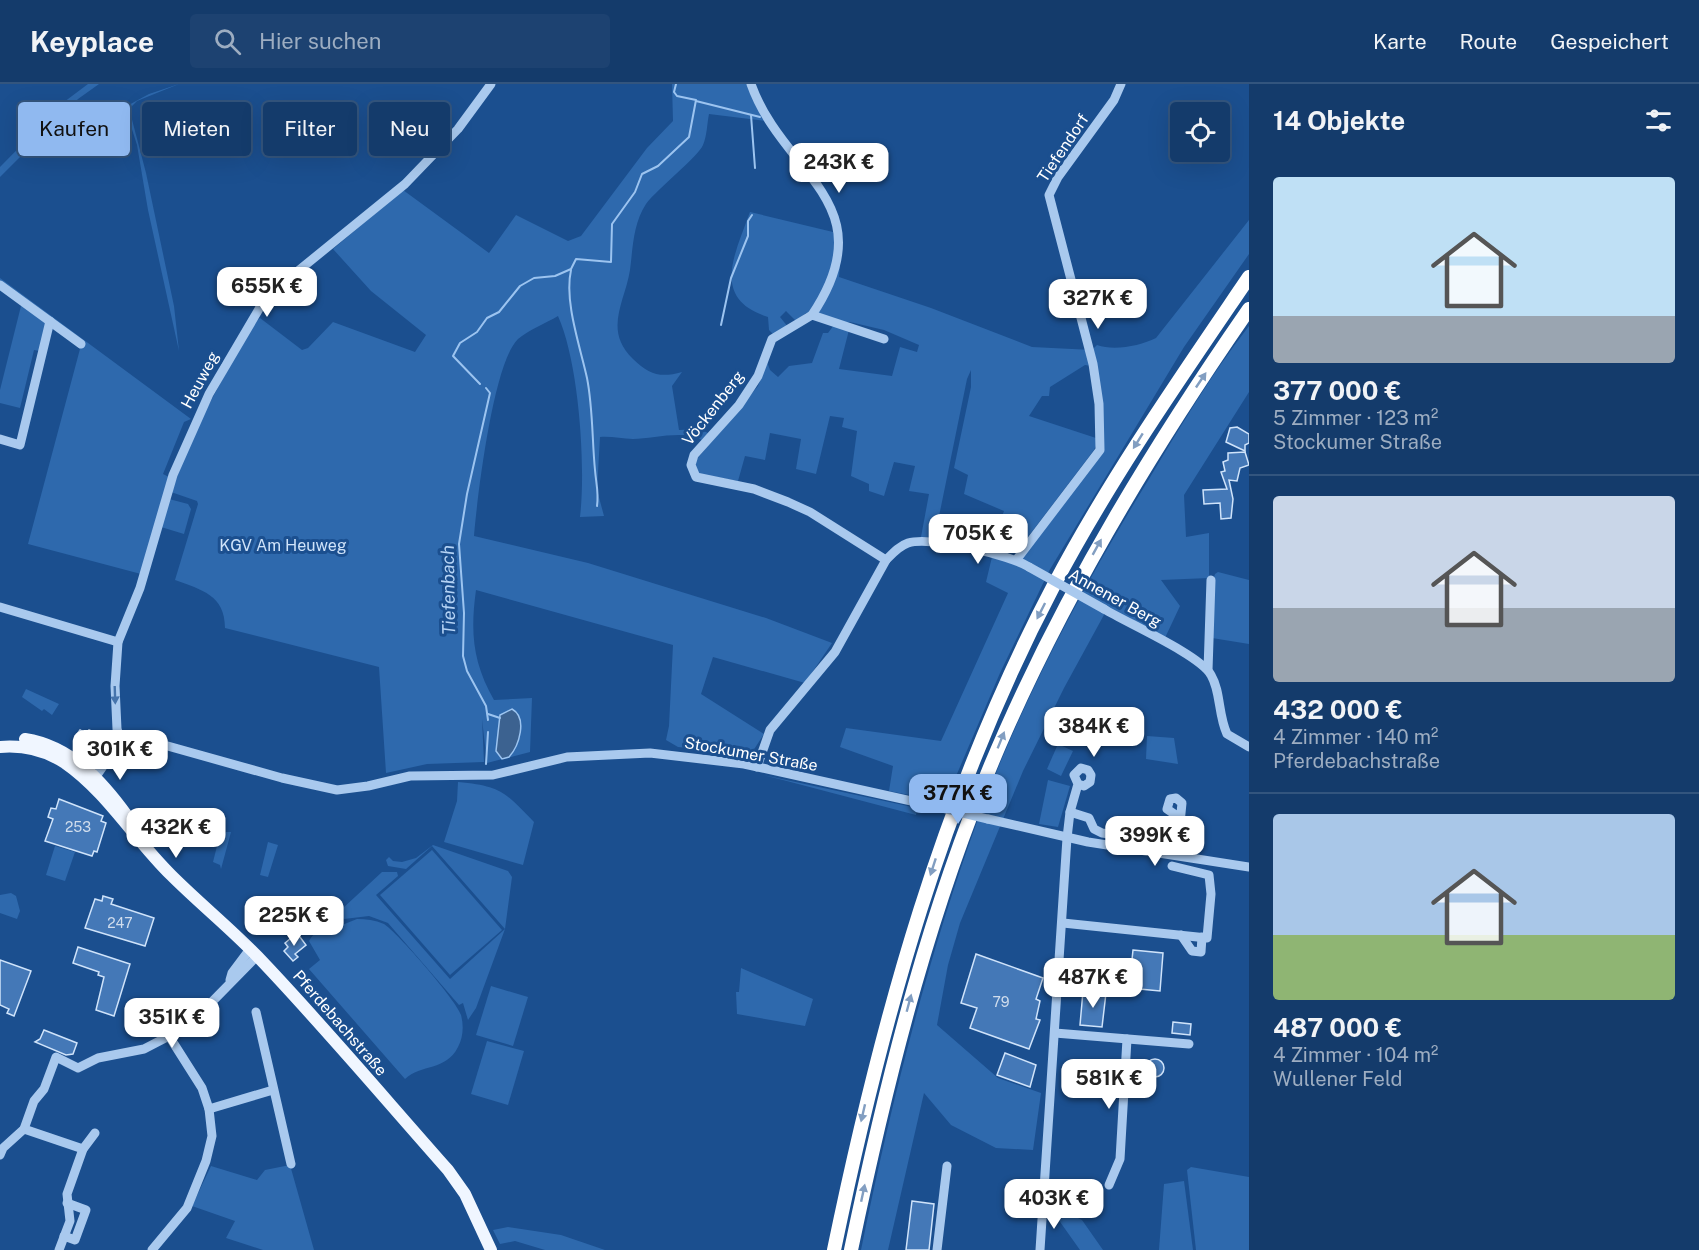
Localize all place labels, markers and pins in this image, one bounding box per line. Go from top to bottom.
pin: 243K € [790,143,888,194]
pin: 655K € [218,267,316,318]
pin: 327K € [1049,279,1147,330]
pin: 705K € [929,514,1027,565]
pin: 384K € [1045,707,1143,758]
pin: 301K € [71,730,169,781]
pin: 377K € [909,774,1007,825]
pin: 432K € [127,808,225,859]
pin: 399K € [1106,816,1204,867]
pin: 225K € [245,896,343,947]
pin: 487K € [1044,958,1142,1009]
pin: 351K € [123,998,221,1049]
pin: 581K € [1060,1059,1158,1110]
pin: 403K € [1005,1179,1103,1230]

